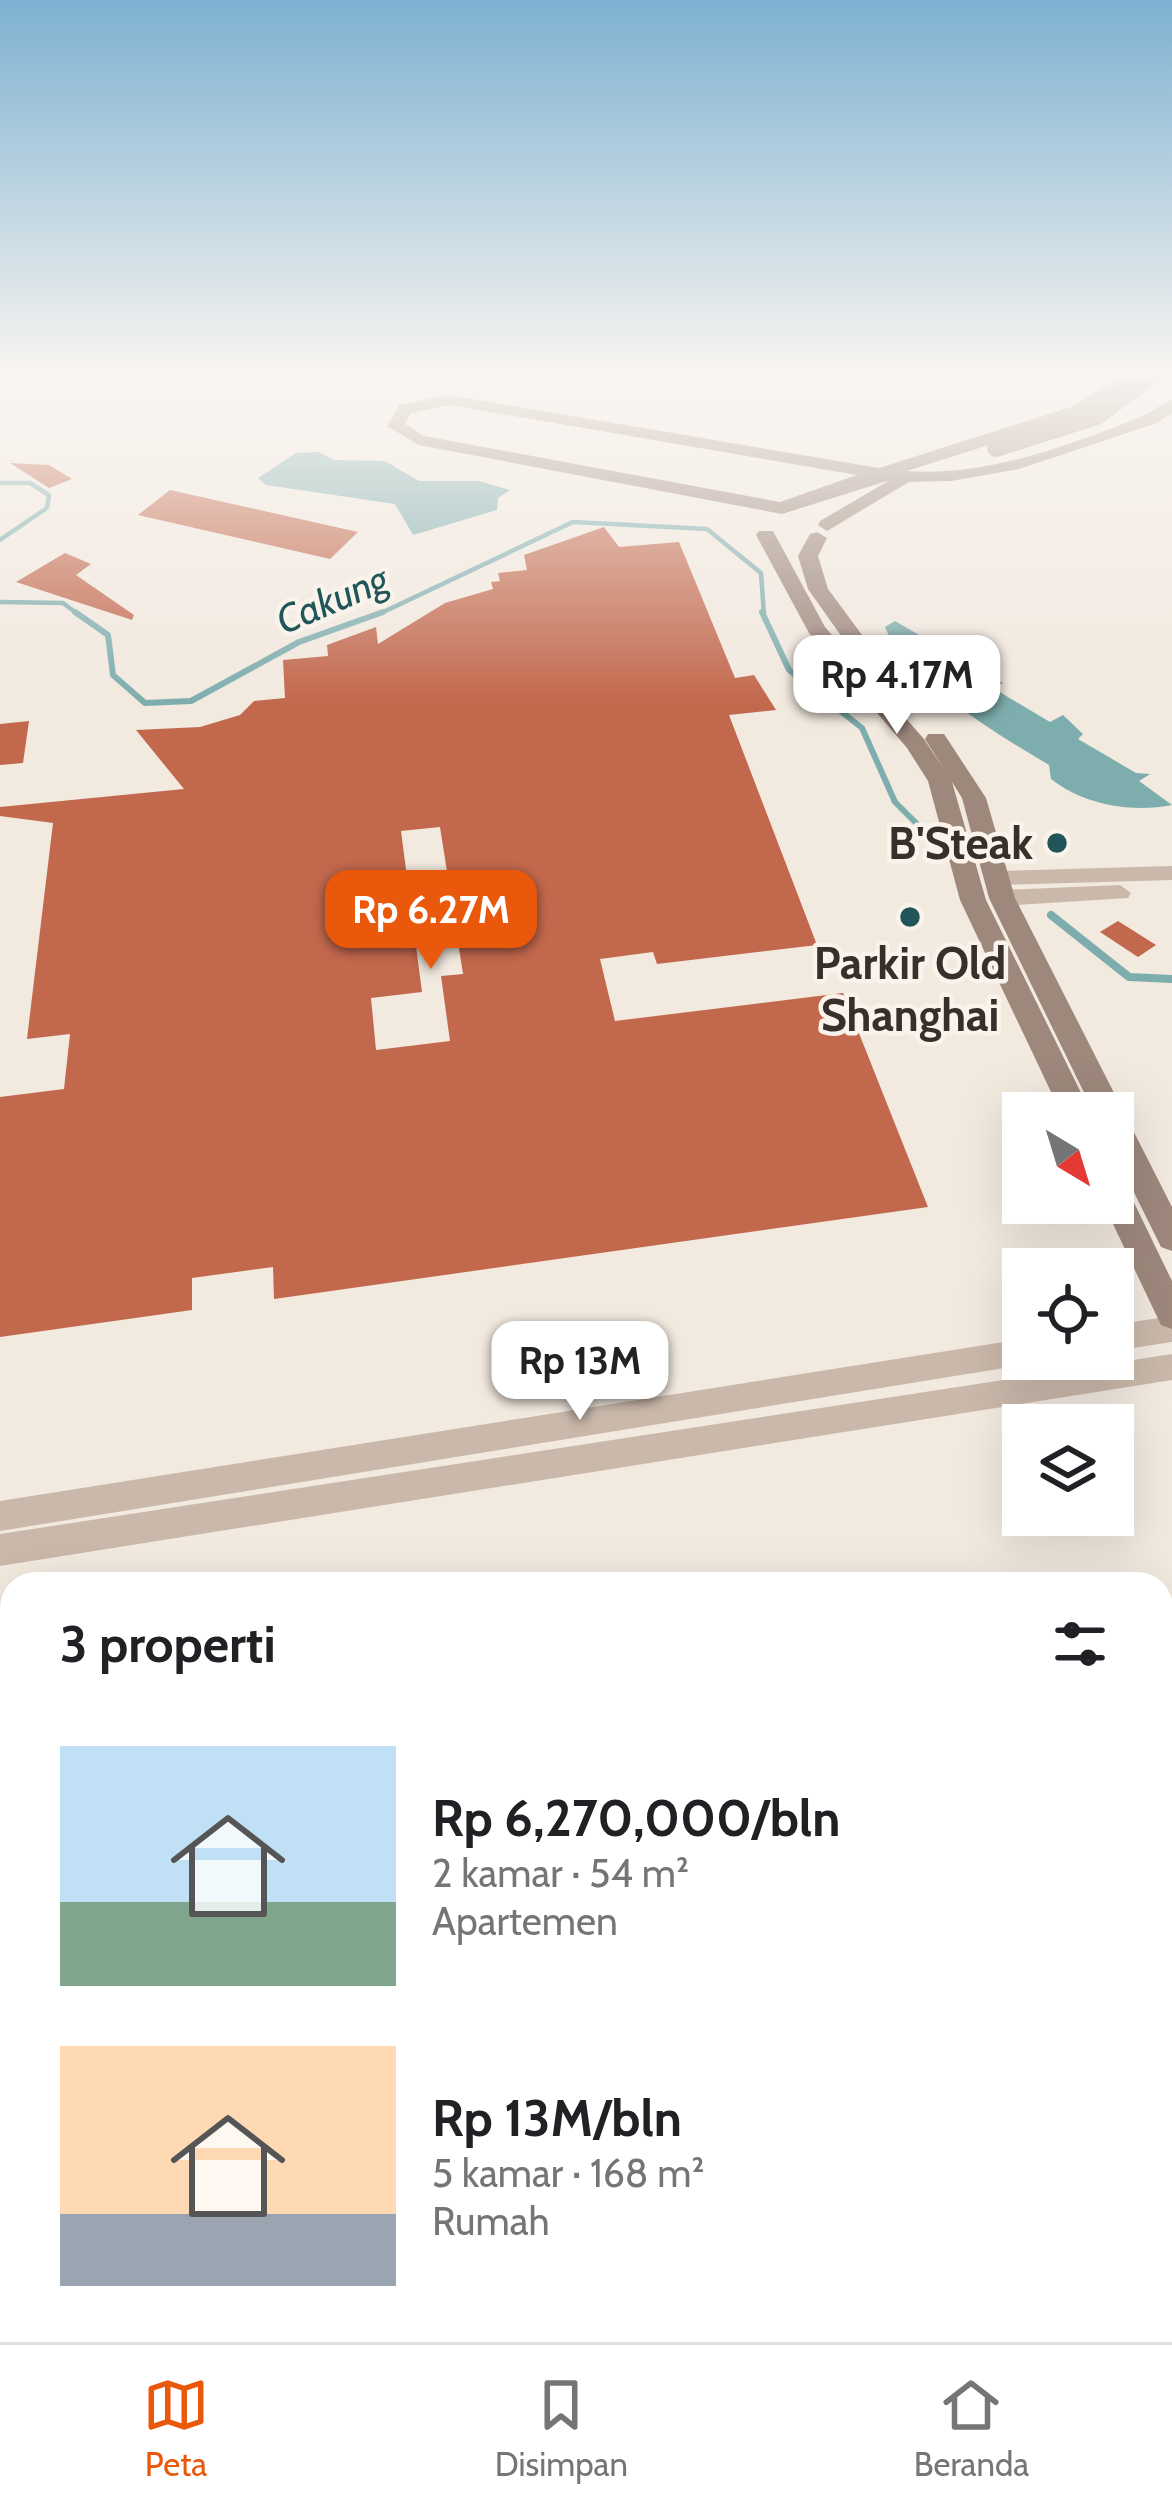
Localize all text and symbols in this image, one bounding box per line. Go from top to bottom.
water label: Cakung [269,554,396,644]
pin: Rp 4.17M [773,635,1021,737]
text: Rp 4.17M [820,650,974,698]
place label: B'Steak [888,816,1033,870]
marker: B'Steak [1044,830,1070,856]
pin: Rp 6.27M [307,870,555,972]
text: Rp 6.27M [352,885,510,933]
marker: Parkir Old Shanghai [897,904,923,930]
place label: Parkir Old Shanghai [814,936,1006,1042]
north arrow [1002,1092,1134,1224]
map controls [1002,1092,1134,1536]
button: locate [1002,1248,1134,1380]
pin: Rp 13M [482,1321,678,1423]
text: Rp 13M [518,1336,642,1384]
button: layers [1002,1404,1134,1536]
icon: filters [1047,1611,1113,1677]
text: 3 properti [60,1613,276,1675]
text: Rp 6,270,000/bln [432,1787,840,1849]
icon: home [156,1794,300,1938]
text: 2 kamar · 54 m² [432,1849,689,1897]
text: Apartemen [432,1897,618,1945]
text: Rp 13M/bln [432,2087,682,2149]
icon: home [156,2094,300,2238]
text: 5 kamar · 168 m² [432,2149,704,2197]
text: Rumah [432,2197,550,2245]
tab: Peta [143,2372,209,2484]
tab: Disimpan [495,2372,628,2484]
tab: Beranda [914,2372,1029,2484]

